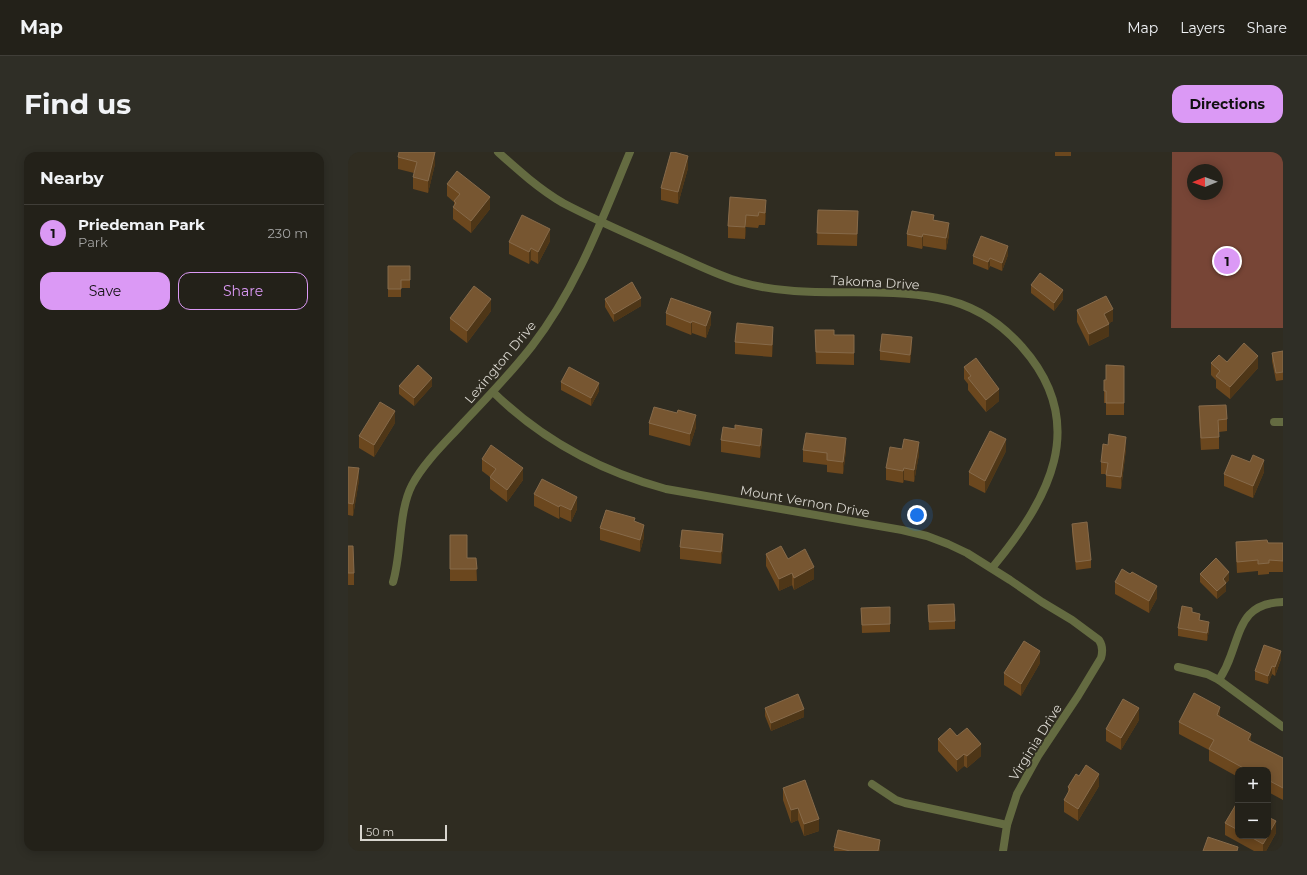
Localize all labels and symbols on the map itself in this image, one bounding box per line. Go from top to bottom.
north arrow [1187,164,1223,200]
pin: 1 [1214,246,1240,276]
street label: Takoma Drive [830,272,920,292]
street label: Lexington Drive [461,317,539,407]
street label: Mount Vernon Drive [739,482,871,520]
your location [907,505,927,525]
street label: Virginia Drive [1005,701,1065,783]
scale bar [360,823,447,842]

